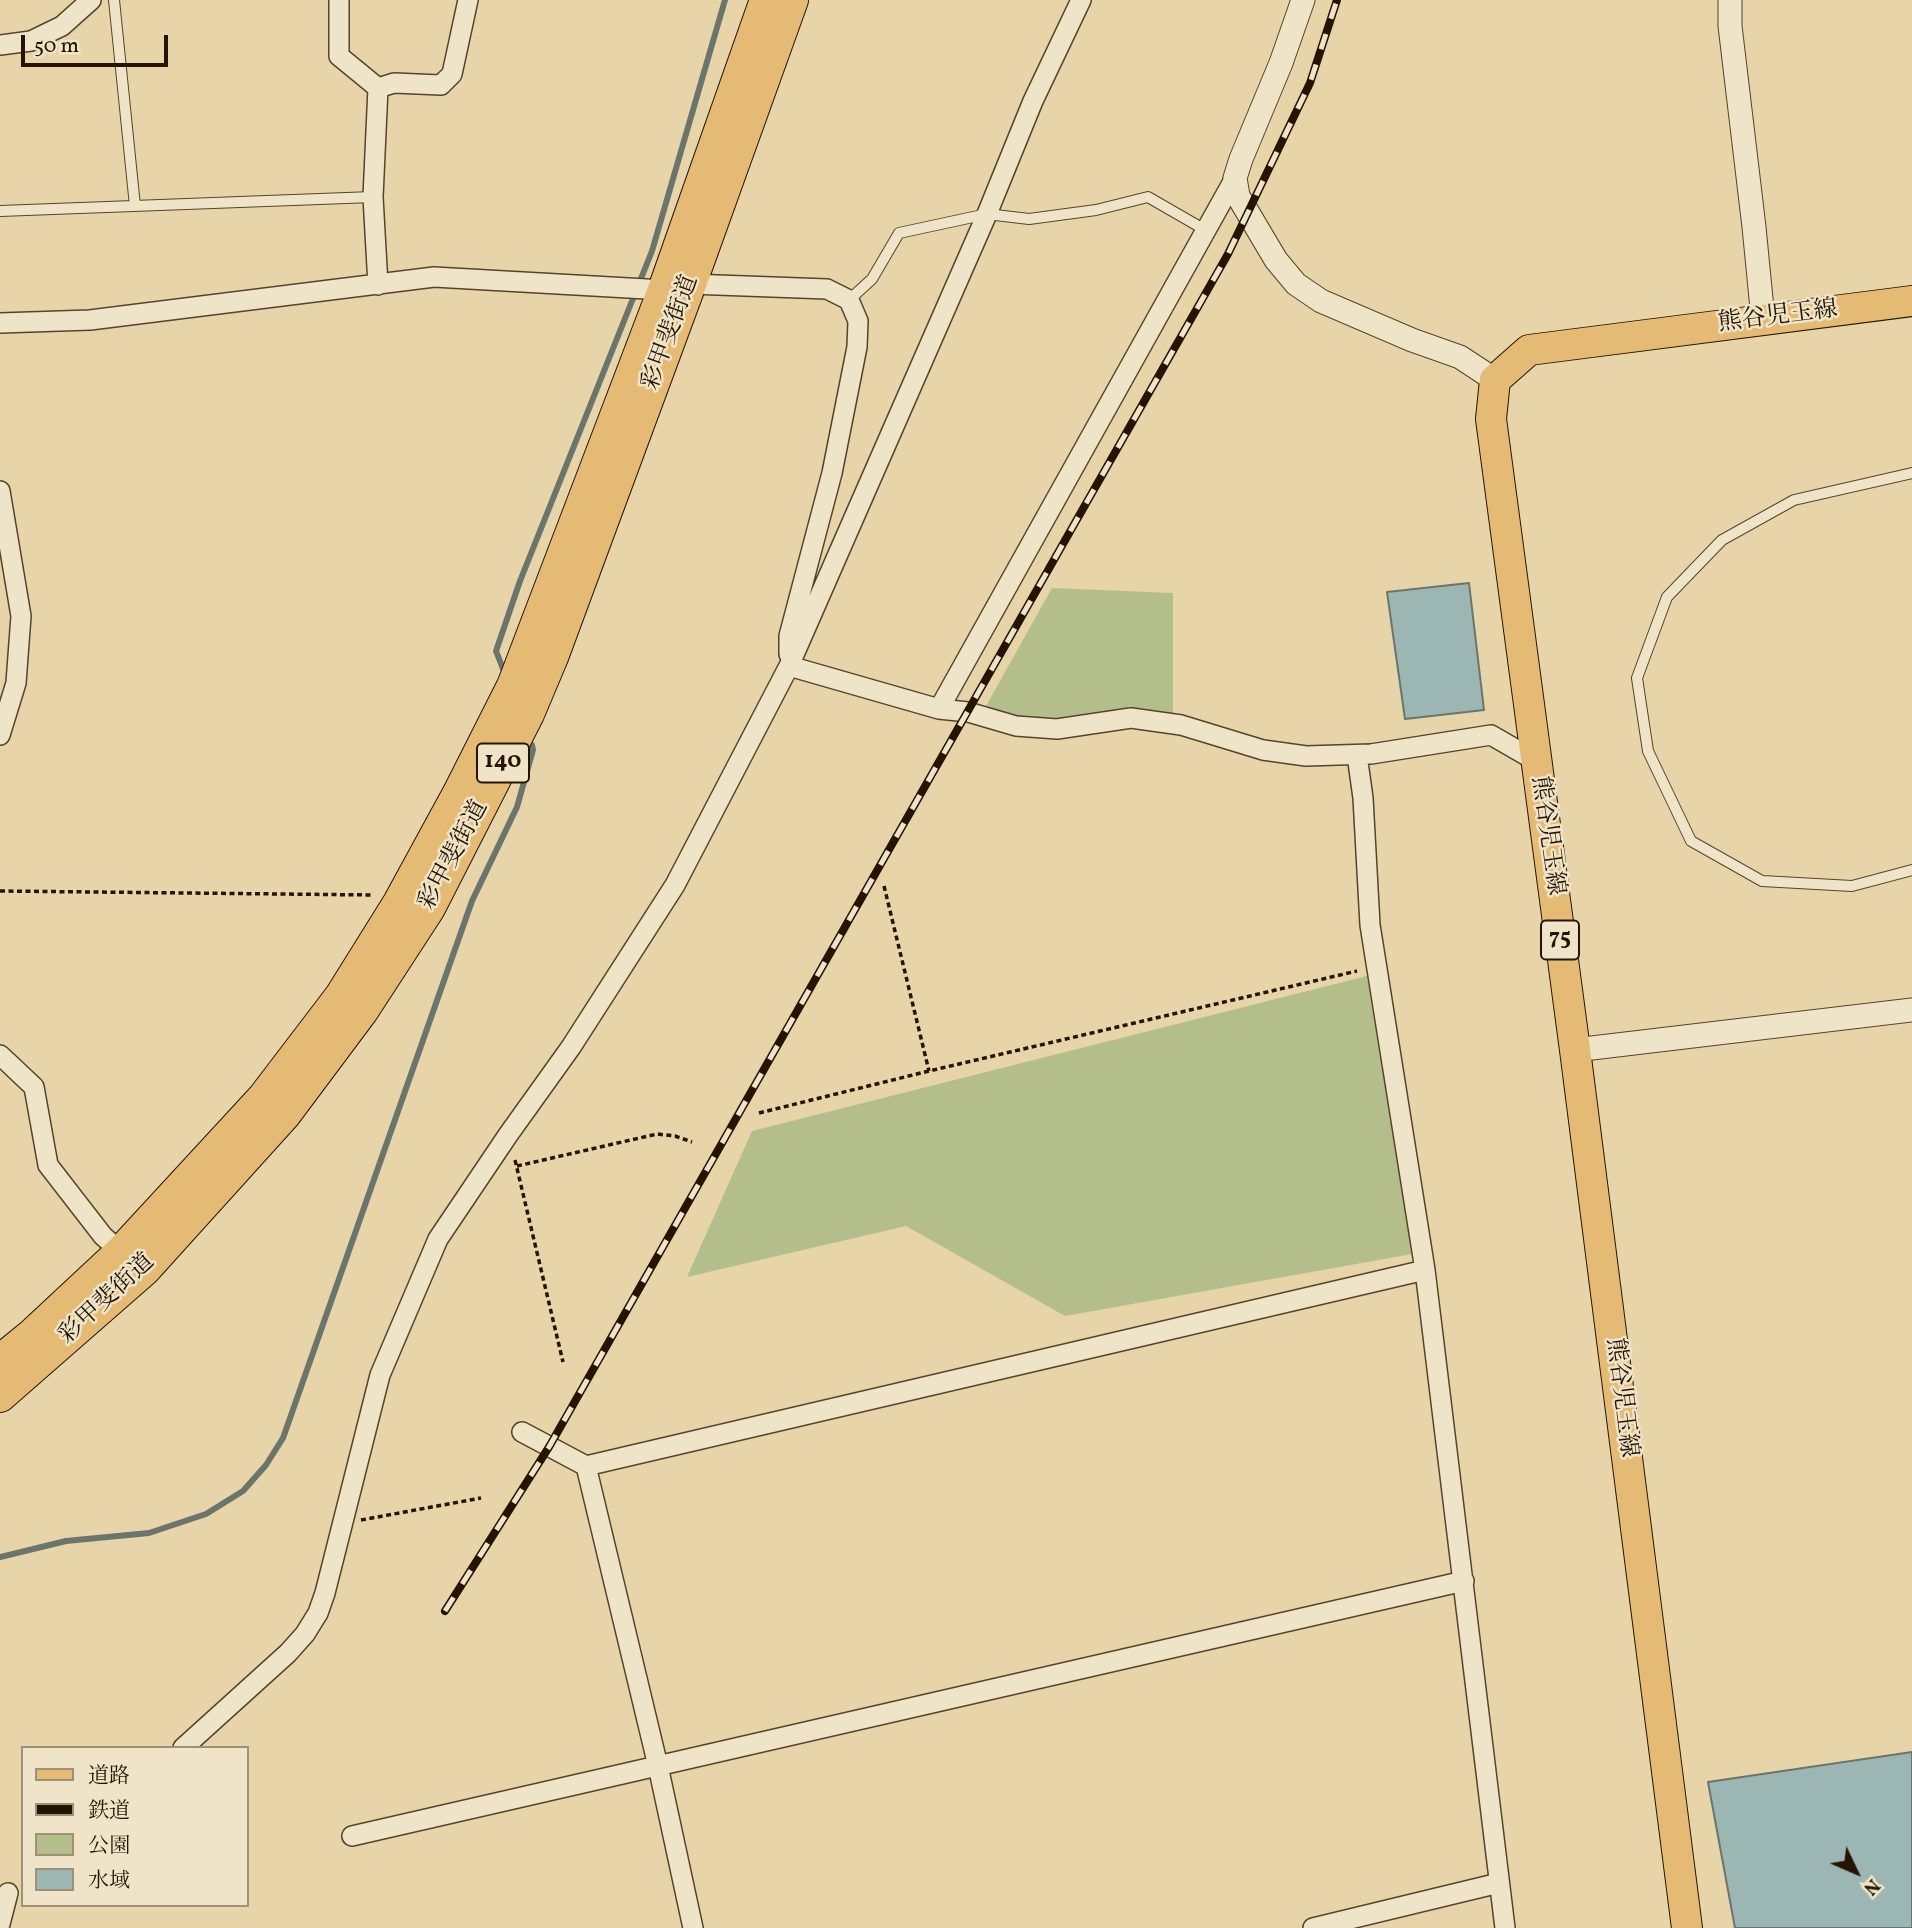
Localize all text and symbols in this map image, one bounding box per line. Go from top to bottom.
scale bar [24,21,172,65]
text: 50 m [34,32,79,61]
street label: 彩甲斐街道 [638,272,706,394]
street label: 熊谷児玉線 [1717,296,1839,340]
road number: 140 [477,744,529,782]
street label: 熊谷児玉線 [1523,775,1569,897]
street label: 彩甲斐街道 [414,796,496,916]
road number: 75 [1541,920,1579,959]
street label: 彩甲斐街道 [54,1249,162,1351]
street label: 熊谷児玉線 [1598,1337,1642,1459]
legend [21,1746,248,1907]
text: 道路 [88,1762,130,1791]
text: 鉄道 [88,1797,130,1826]
text: 公園 [88,1832,130,1861]
north arrow [1821,1837,1891,1907]
text: 水域 [88,1867,130,1896]
text: N [1857,1873,1885,1901]

